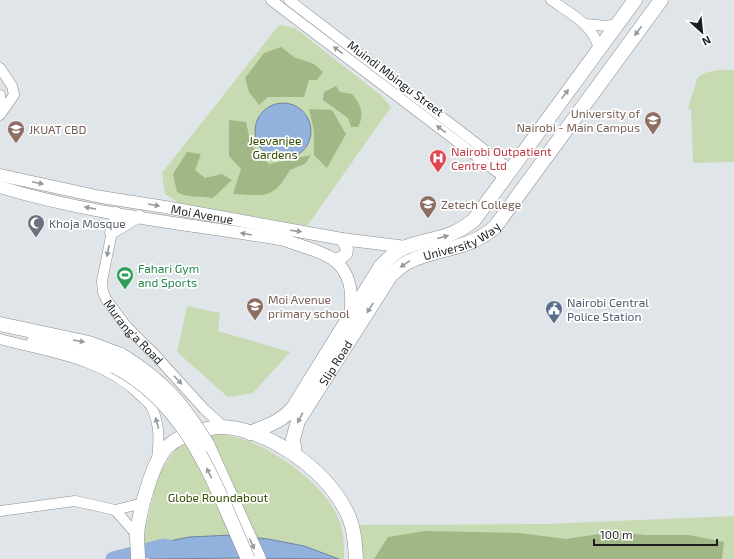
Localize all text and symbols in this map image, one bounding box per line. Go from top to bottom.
north arrow [682,12,722,52]
one-way arrow [634,26,642,37]
text: N [700,34,713,49]
street label: Muindi Mbingu Street [345,37,447,119]
one-way arrow [333,46,343,54]
one-way arrow [561,89,570,100]
place label: University of Nairobi - Main Campus [516,106,640,134]
school or university icon: University of Nairobi - Main Campus [643,110,663,135]
school or university icon: JKUAT CBD [6,119,26,144]
place label: JKUAT CBD [29,122,87,136]
one-way arrow [436,124,447,133]
park label: Jeevanjee Gardens [249,133,301,161]
place label: Nairobi Outpatient Centre Ltd [451,144,552,172]
hospital icon: Nairobi Outpatient Centre Ltd [428,148,448,173]
one-way arrow [32,181,44,187]
school or university icon: Zetech College [418,194,438,219]
place label: Zetech College [441,197,521,211]
street label: Moi Avenue [170,201,234,226]
one-way arrow [148,202,160,208]
one-way arrow [84,204,96,210]
mosque icon: Khoja Mosque [26,213,46,238]
place label: Khoja Mosque [49,216,126,231]
street label: University Way [421,219,503,262]
one-way arrow [290,228,302,234]
one-way arrow [240,231,252,237]
one-way arrow [438,234,450,240]
one-way arrow [104,245,110,257]
place label: Fahari Gym and Sports [138,261,199,289]
one-way arrow [399,261,411,268]
sports icon: Fahari Gym and Sports [115,265,135,290]
place label: Moi Avenue primary school [268,292,350,320]
place label: Nairobi Central Police Station [567,295,649,323]
street label: Murang'a Road [102,296,167,366]
school or university icon: Moi Avenue primary school [245,296,265,321]
public building icon: Nairobi Central Police Station [544,299,564,324]
one-way arrow [366,303,374,313]
one-way arrow [73,338,85,344]
street label: Slip Road [316,338,355,388]
one-way arrow [173,375,183,385]
one-way arrow [297,412,303,423]
one-way arrow [154,416,160,428]
one-way arrow [206,467,212,478]
park label: Globe Roundabout [168,490,269,504]
scale bar [594,521,717,547]
text: 100 m [600,527,632,541]
one-way arrow [249,538,255,549]

